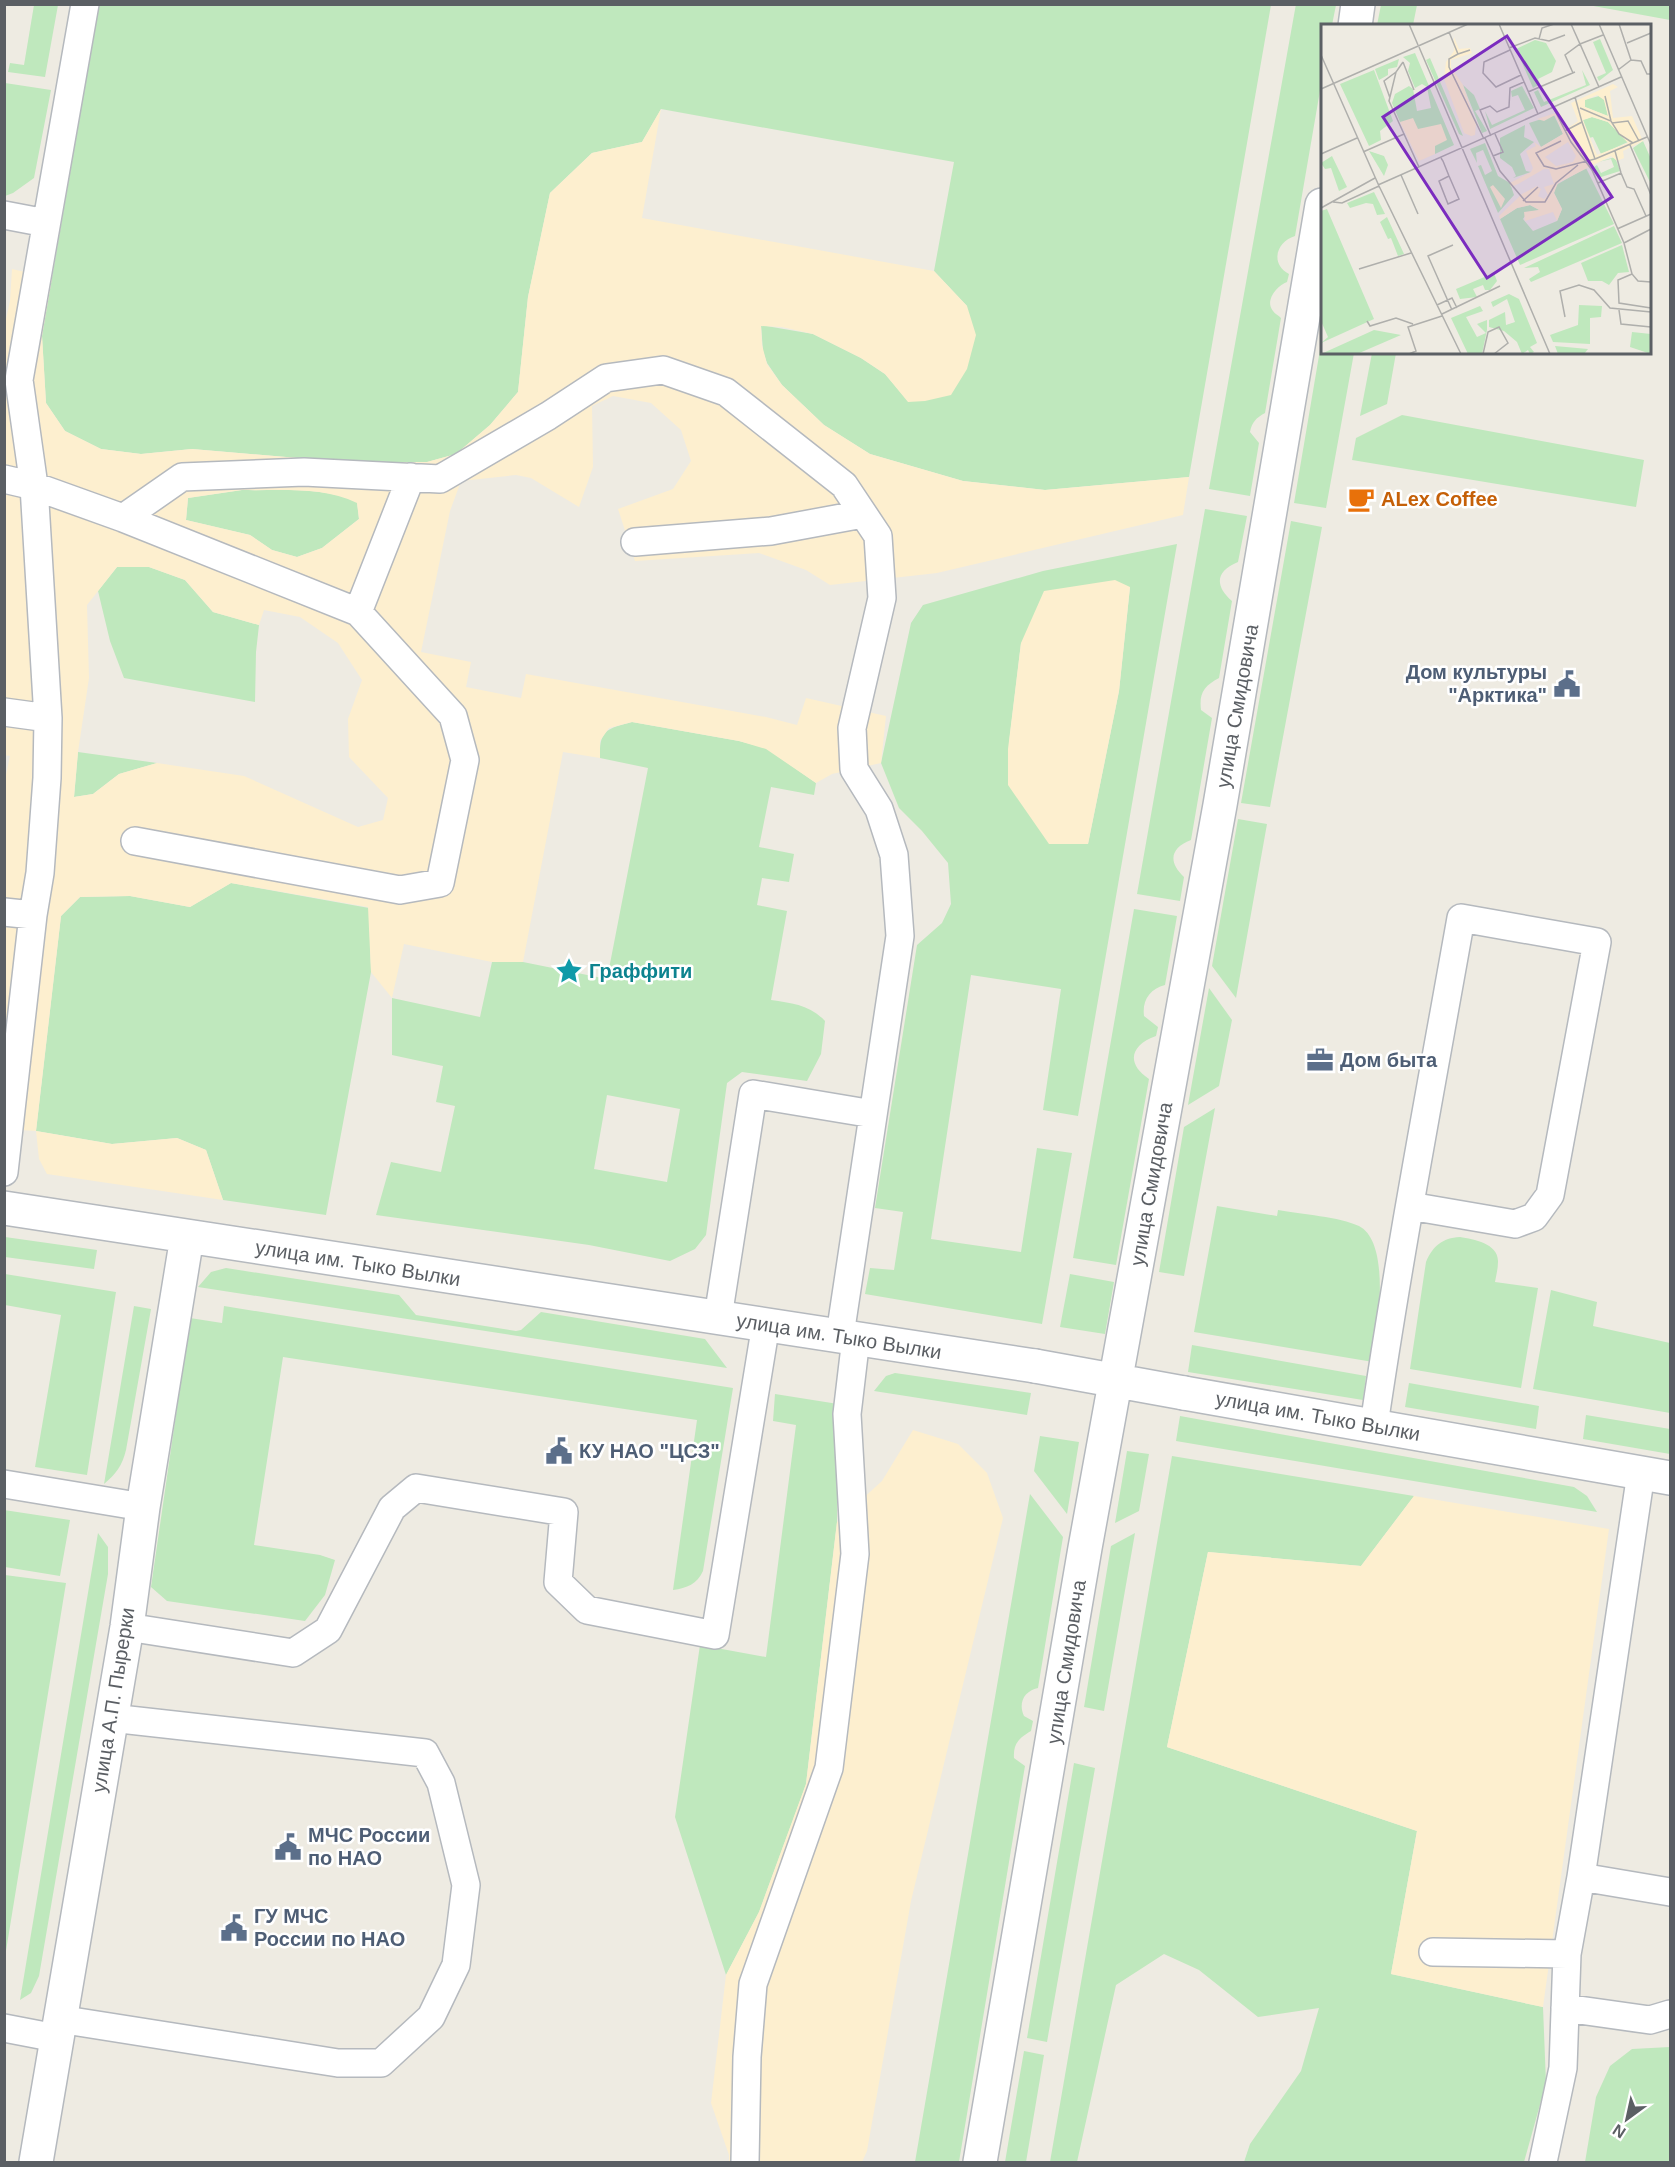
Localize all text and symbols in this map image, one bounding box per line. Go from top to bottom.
inset map [1321,24,1651,354]
cafe icon: ALex Coffee [1346,484,1376,514]
place label: ALex Coffee [1381,488,1498,510]
street label: улица Смидовича [1212,621,1262,790]
place label: Дом культуры "Арктика" [1406,661,1547,706]
public building icon: Дом культуры "Арктика" [1552,669,1582,699]
place icon: Граффити [554,956,584,986]
place label: Граффити [589,960,692,982]
office icon: Дом быта [1305,1045,1335,1075]
place label: Дом быта [1340,1049,1438,1071]
street label: улица Смидовича [1126,1099,1176,1268]
street label: улица им. Тыко Вылки [254,1236,462,1290]
street label: улица им. Тыко Вылки [735,1309,943,1363]
street label: улица им. Тыко Вылки [1214,1387,1422,1445]
public building icon: КУ НАО "ЦСЗ" [544,1436,574,1466]
place label: КУ НАО "ЦСЗ" [579,1440,720,1462]
street label: улица Смидовича [1042,1577,1090,1746]
street label: улица А.П. Пырерки [88,1606,138,1794]
place label: МЧС России по НАО [308,1824,430,1869]
public building icon: МЧС России по НАО [273,1832,303,1862]
place label: ГУ МЧС России по НАО [254,1905,405,1950]
public building icon: ГУ МЧС России по НАО [219,1913,249,1943]
north arrow [1597,2089,1657,2149]
text: N [1610,2121,1629,2141]

